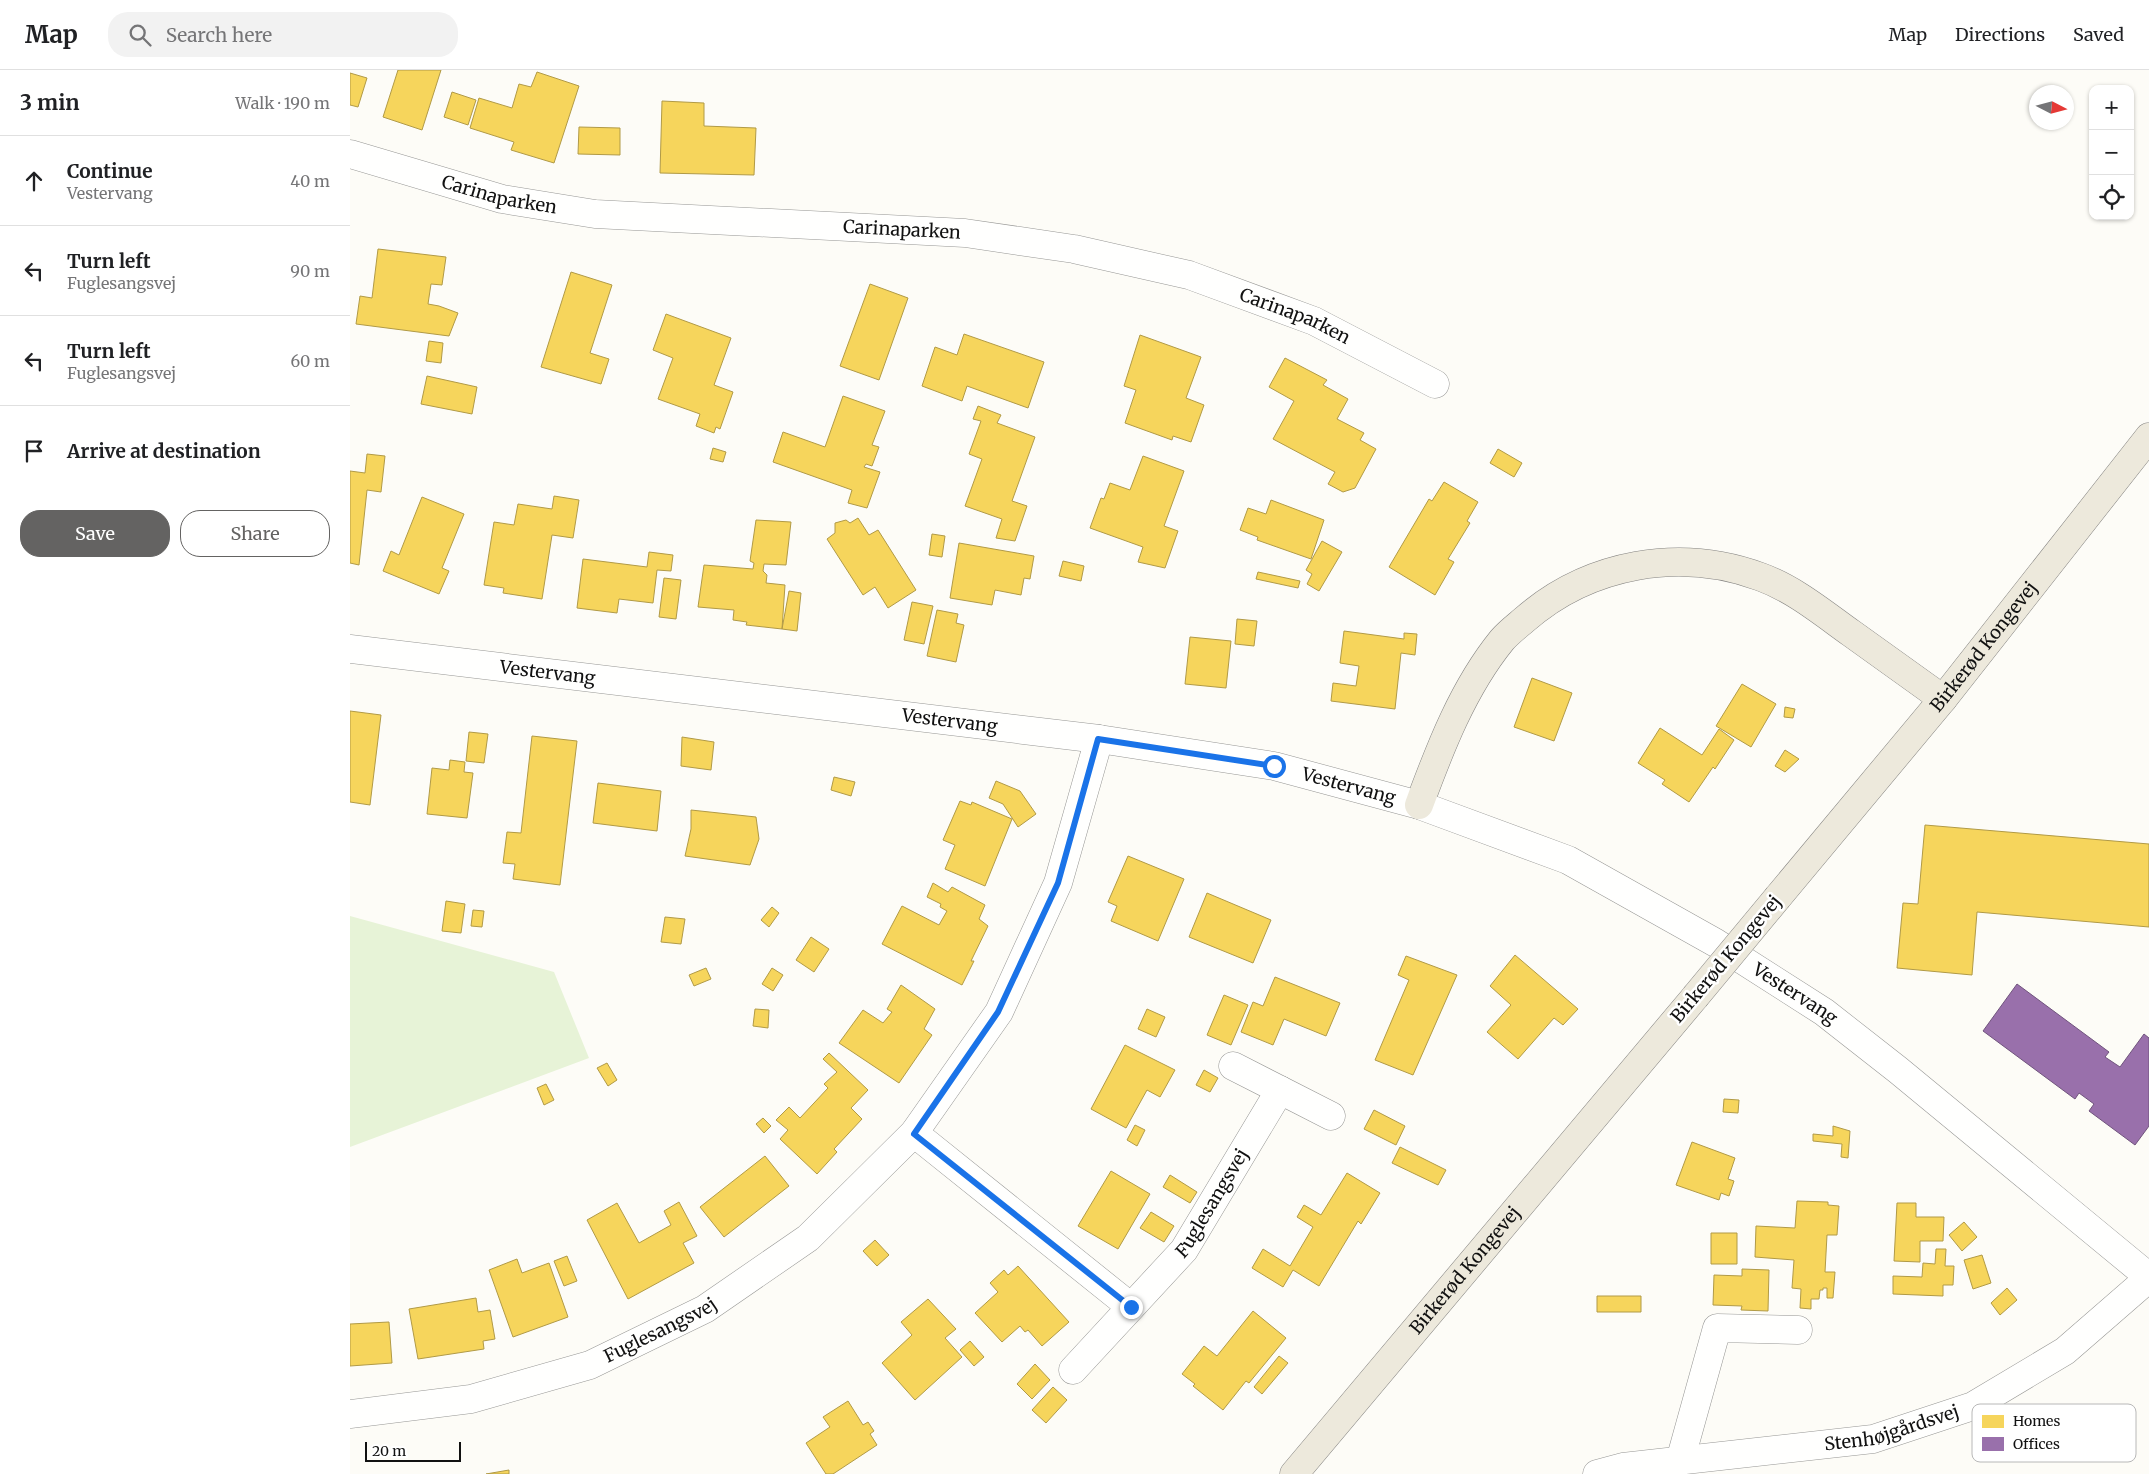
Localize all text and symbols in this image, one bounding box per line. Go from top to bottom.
search box [108,12,458,57]
text: Map [25,19,78,50]
icon: search [126,21,154,49]
text: Search here [166,23,272,47]
text: Map [1889,23,1927,46]
text: Directions [1955,23,2045,46]
text: Saved [2073,23,2124,46]
north arrow [2029,85,2074,130]
map controls [2089,85,2134,220]
button: + [2089,85,2134,130]
text: 3 min [20,89,79,116]
text: Walk · 190 m [235,93,330,113]
button: − [2089,130,2134,175]
text: Continue [67,159,153,183]
icon: ahead [20,167,48,195]
street label: Carinaparken [439,170,559,219]
text: 40 m [290,171,330,191]
button: locate [2089,175,2134,220]
text: Vestervang [67,183,153,203]
street label: Carinaparken [842,215,961,244]
text: Turn left [67,249,151,273]
icon: left [20,257,48,285]
text: 90 m [290,261,330,281]
text: Fuglesangsvej [67,273,176,293]
street label: Carinaparken [1237,283,1355,349]
text: Turn left [67,339,151,363]
icon: left [20,347,48,375]
text: 60 m [290,351,330,371]
text: Fuglesangsvej [67,363,176,383]
icon: arrive [20,437,48,465]
text: Arrive at destination [67,439,261,463]
button: Save [20,510,170,557]
button: Share [180,510,330,557]
street label: Birkerød Kongevej [1925,577,2042,717]
street label: Vestervang [497,655,597,689]
street label: Vestervang [900,703,999,738]
route start [1263,755,1286,778]
street label: Vestervang [1299,762,1399,809]
street label: Birkerød Kongevej [1665,890,1786,1027]
street label: Vestervang [1748,957,1842,1029]
street label: Fuglesangsvej [1170,1144,1253,1263]
street label: Birkerød Kongevej [1405,1201,1525,1339]
street label: Fuglesangsvej [600,1292,721,1368]
route end [1120,1296,1143,1319]
street label: Stenhøjgårdsvej [1823,1399,1962,1455]
legend [1972,1404,2136,1462]
text: Homes [2013,1412,2060,1430]
text: Offices [2013,1435,2060,1453]
scale bar [365,1439,461,1462]
text: 20 m [372,1442,406,1460]

